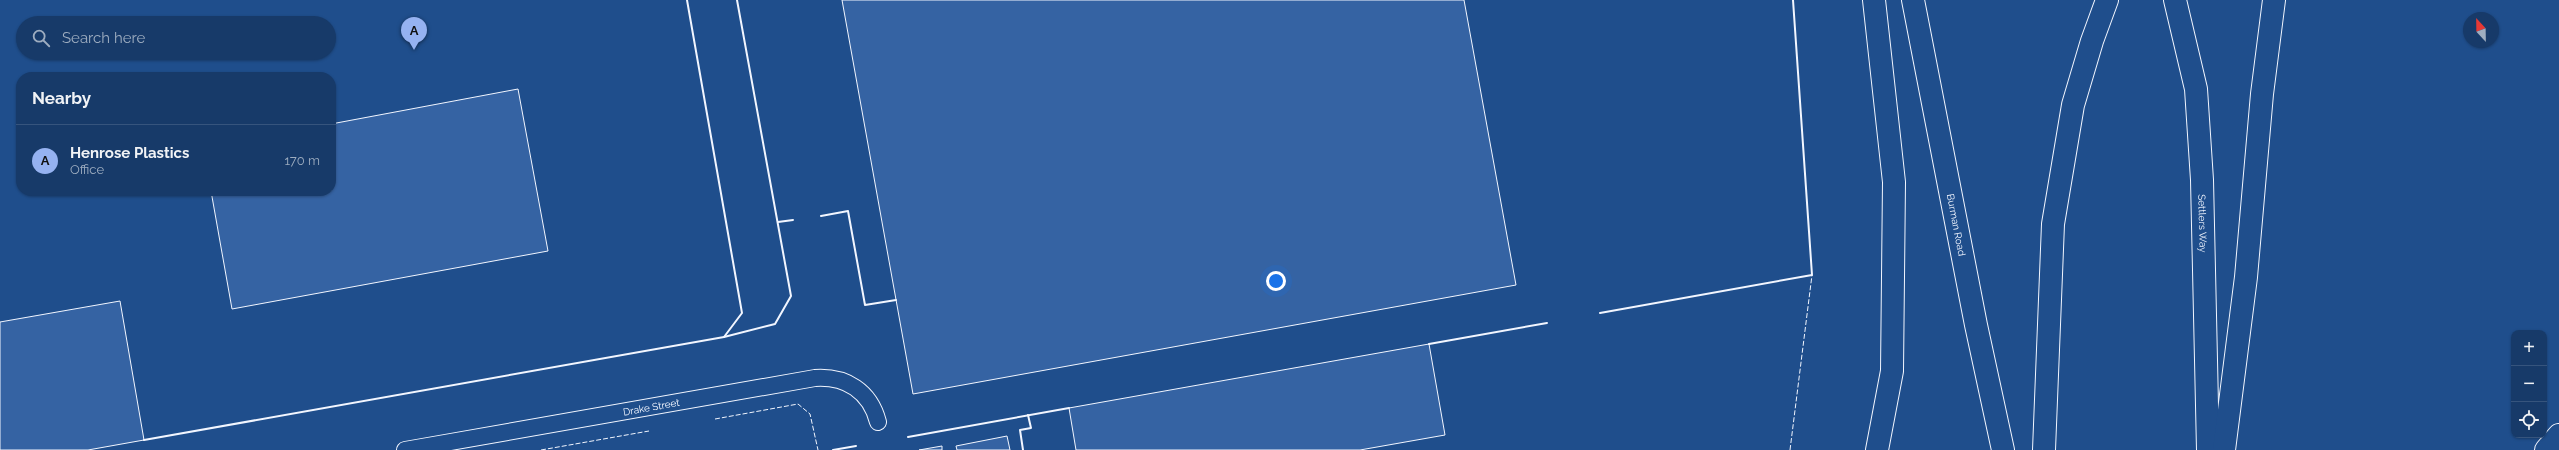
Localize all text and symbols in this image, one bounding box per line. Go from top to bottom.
north arrow [2463,12,2499,48]
search box [16,16,336,60]
pin: A [401,17,427,50]
icon: search [30,27,52,49]
text: Search here [62,29,145,47]
text: Nearby [32,88,91,108]
text: Henrose Plastics [70,144,189,162]
text: A [41,153,49,168]
text: 170 m [284,153,320,168]
text: Office [70,162,104,177]
street label: Burman Road [1945,193,1968,257]
street label: Settlers Way [2197,194,2209,253]
your location [1266,271,1286,291]
map controls [2511,330,2547,438]
button: + [2511,330,2547,366]
button: − [2511,366,2547,402]
street label: Drake Street [622,396,681,417]
button: locate [2511,402,2547,438]

